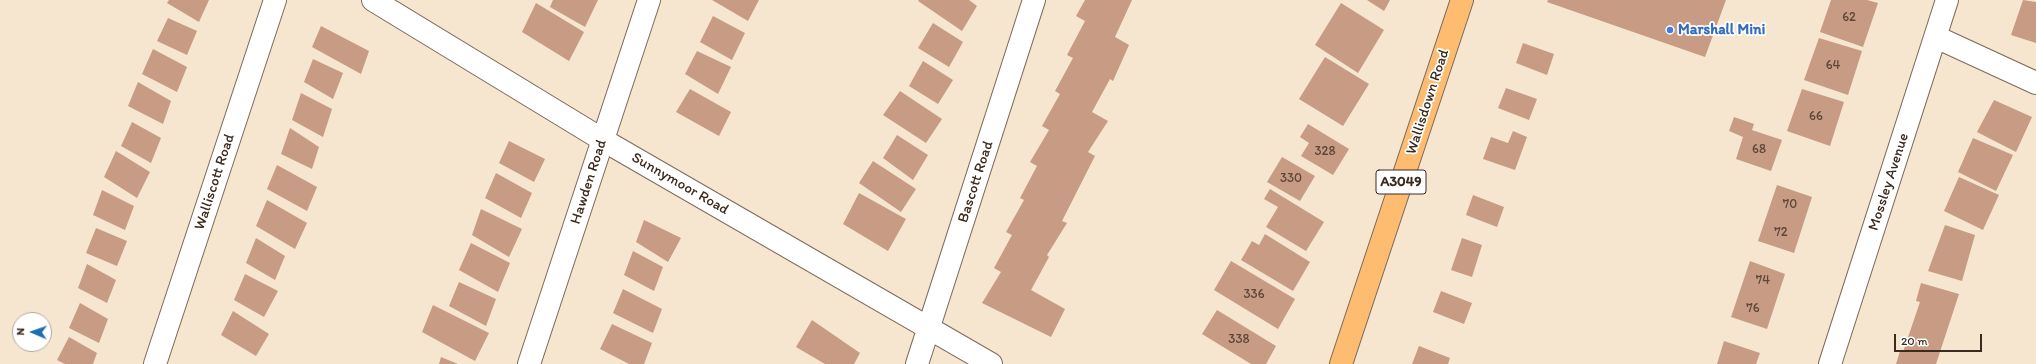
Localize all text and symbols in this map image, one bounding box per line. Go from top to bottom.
house number: 62 [1842,10,1856,26]
place label: Marshall Mini [1678,21,1765,39]
marker: Marshall Mini [1665,25,1675,35]
street label: Wallisdown Road [1403,47,1453,157]
house number: 64 [1826,58,1840,74]
house number: 66 [1809,109,1823,125]
street label: Mossley Avenue [1865,131,1913,233]
street label: Walliscott Road [191,132,239,232]
street label: Hawden Road [567,137,611,227]
street label: Bascott Road [954,139,998,225]
house number: 68 [1752,142,1766,158]
house number: 328 [1314,144,1336,160]
street label: Sunnymoor Road [628,149,732,219]
road number: A3049 [1376,170,1426,194]
house number: 330 [1280,171,1302,187]
house number: 70 [1783,197,1797,213]
house number: 72 [1774,225,1788,241]
house number: 74 [1756,273,1770,289]
house number: 336 [1243,287,1265,303]
house number: 76 [1746,301,1760,317]
north arrow [12,312,52,352]
scale bar [1896,326,1984,352]
text: N [14,328,27,336]
house number: 338 [1228,332,1250,348]
text: 20 m [1901,334,1928,348]

